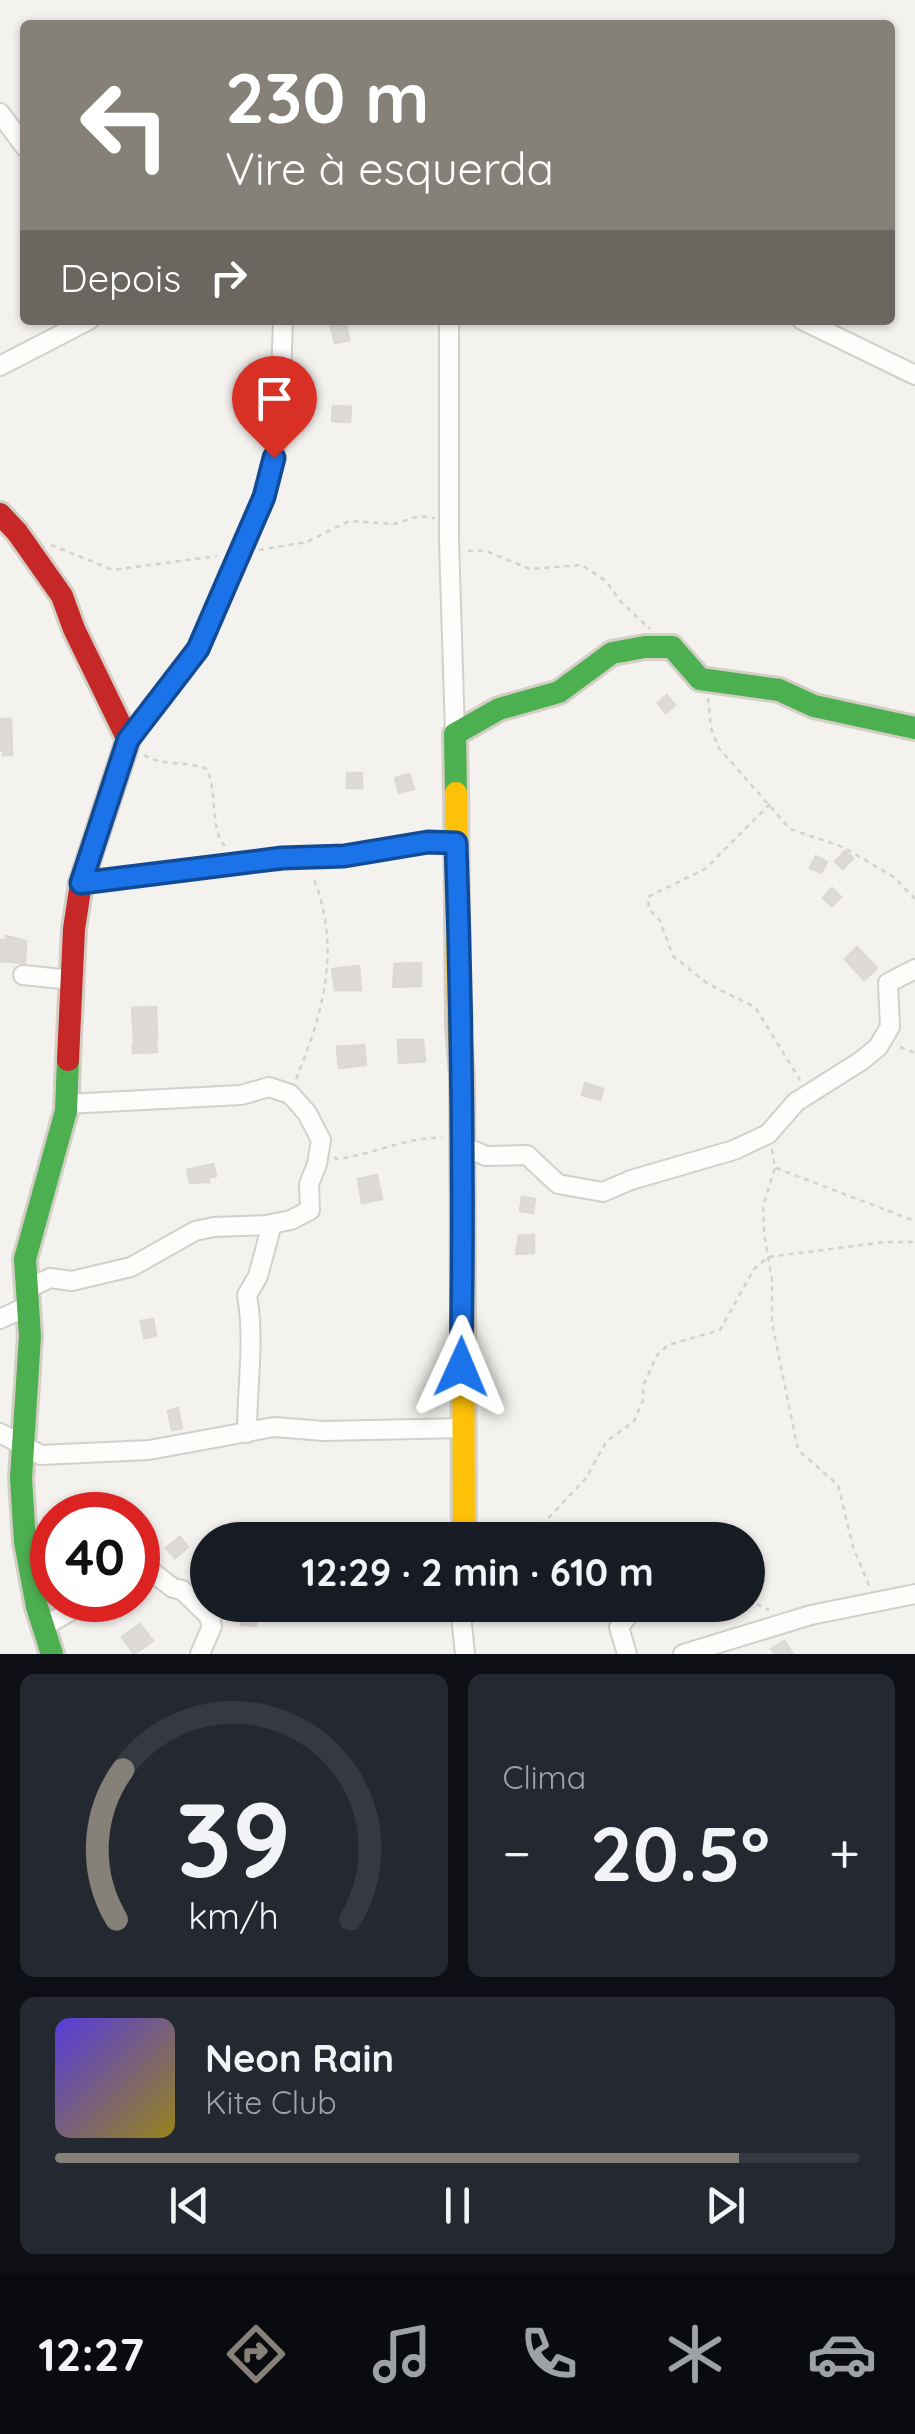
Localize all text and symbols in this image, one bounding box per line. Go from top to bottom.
text: 230 m [225,53,430,141]
icon: left [60,60,190,190]
text: Vire à esquerda [225,140,554,196]
icon: right [201,250,256,305]
text: Depois [60,254,181,302]
pin [232,356,317,459]
icon: arrive [247,371,302,426]
position arrow [409,1315,513,1419]
speed limit sign: 40 [30,1492,160,1622]
text: 12:29 · 2 min · 610 m [301,1548,654,1596]
text: Clima [503,1757,586,1797]
text: 39 [176,1773,291,1903]
text: 20.5° [590,1806,770,1900]
text: − [503,1818,531,1887]
text: + [829,1818,860,1887]
text: km/h [188,1893,279,1938]
text: Neon Rain [205,2034,394,2082]
text: Kite Club [205,2082,337,2122]
icon: previous [162,2178,217,2233]
icon: pause [430,2178,485,2233]
icon: next [698,2178,753,2233]
icon: directions [221,2319,291,2389]
icon: music [367,2319,437,2389]
icon: phone [514,2319,584,2389]
icon: climate [660,2319,730,2389]
icon: car [807,2319,877,2389]
text: 12:27 [38,2326,144,2382]

